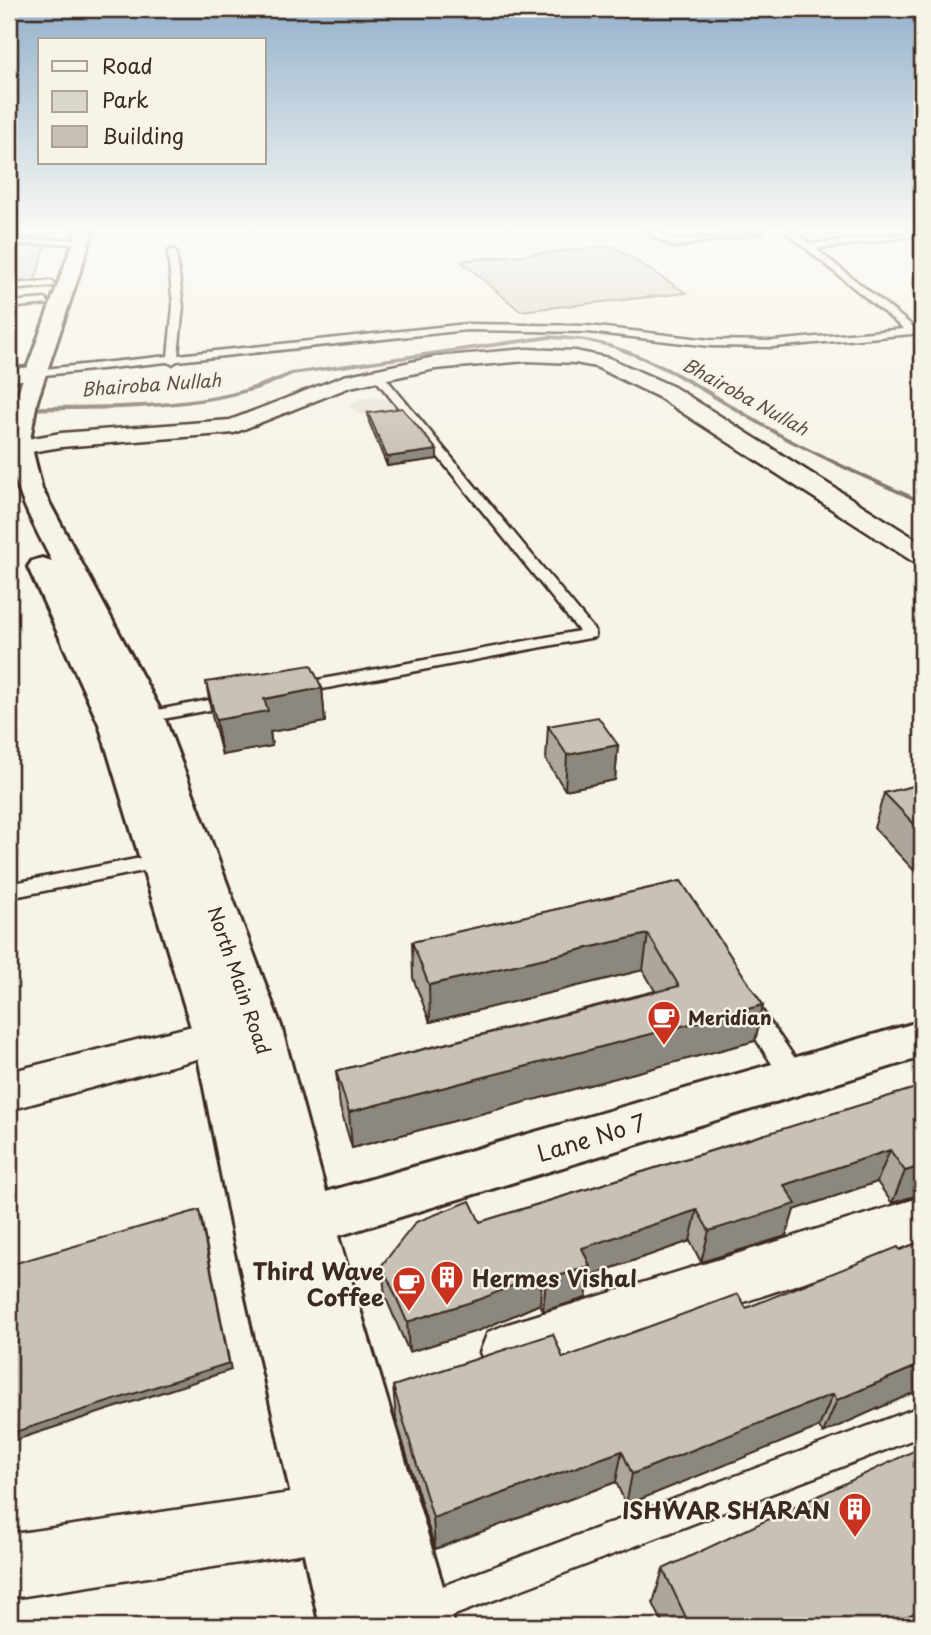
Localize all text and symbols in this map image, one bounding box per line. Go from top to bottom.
legend [38,38,266,164]
text: Road [102,49,153,81]
text: Park [102,83,149,115]
text: Building [102,119,184,151]
water label: Bhairoba Nullah [678,350,814,442]
water label: Bhairoba Nullah [80,366,222,402]
street label: North Main Road [202,902,278,1058]
cafe icon: Meridian [645,998,683,1047]
place label: Meridian [688,1003,772,1031]
street label: Lane No 7 [532,1104,650,1170]
place label: Third Wave Coffee [252,1253,384,1314]
building icon: Hermes Vishal [428,1258,466,1307]
place label: Hermes Vishal [472,1260,637,1295]
cafe icon: Third Wave Coffee [390,1264,428,1313]
building icon: ISHWAR SHARAN [836,1490,874,1539]
place label: ISHWAR SHARAN [622,1492,830,1527]

